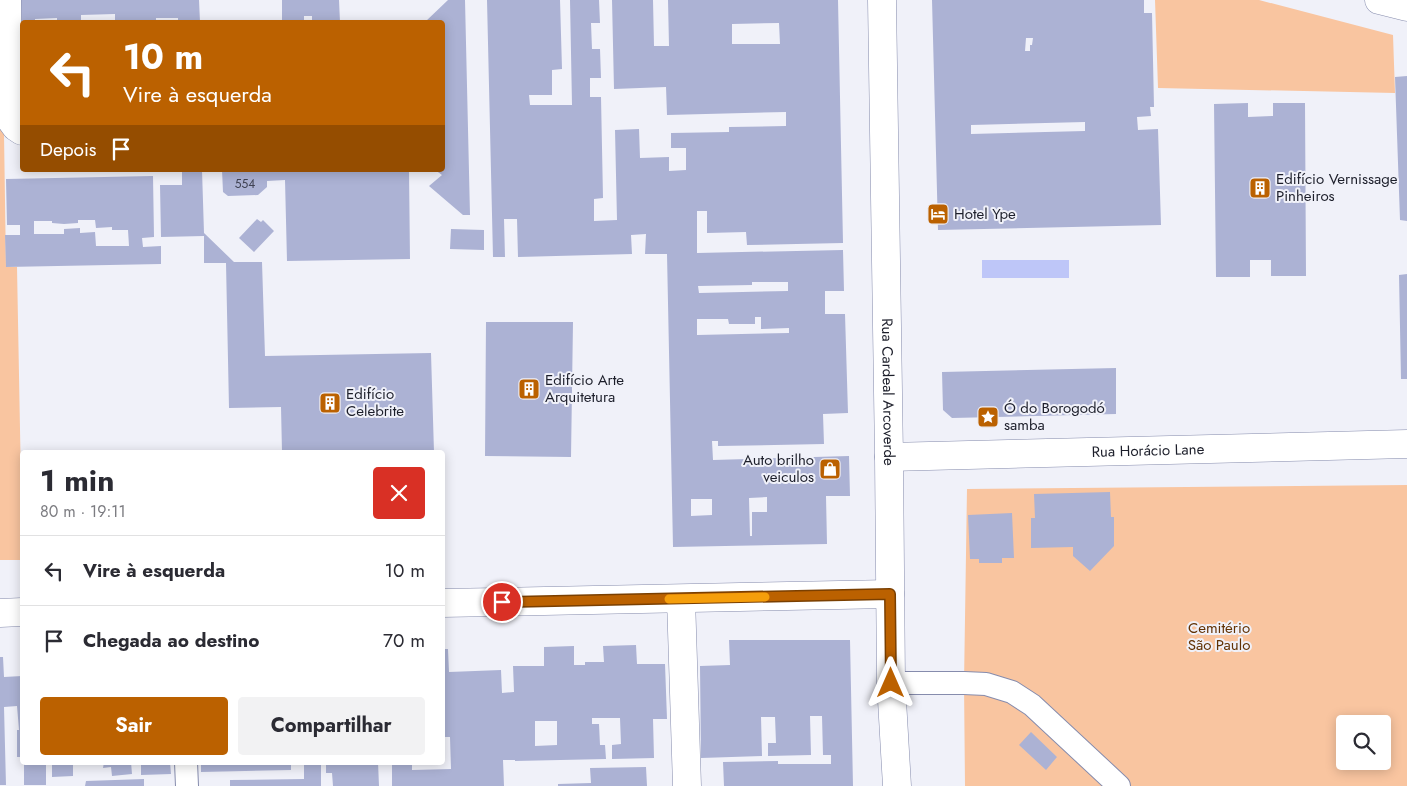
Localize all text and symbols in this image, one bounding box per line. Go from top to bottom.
text: 10 m [123,32,203,82]
icon: left [40,40,105,105]
text: Vire à esquerda [123,78,272,110]
icon: arrive [107,135,135,163]
text: Depois [40,136,97,163]
place label: Edifício Vernissage Pinheiros [1276,168,1398,207]
house number: 554 [235,175,255,193]
building icon: Edifício Vernissage Pinheiros [1248,176,1272,200]
hotel icon: Hotel Ype [926,202,950,226]
place label: Hotel Ype [954,203,1016,225]
street label: Rua Cardeal Arcoverde [876,318,900,466]
place label: Edifício Arte Arquitetura [545,369,624,408]
building icon: Edifício Arte Arquitetura [517,377,541,401]
place label: Edifício Celebrite [346,383,404,422]
building icon: Edifício Celebrite [318,391,342,415]
place label: Ó do Borogodó samba [1004,397,1105,436]
place icon: Ó do Borogodó samba [976,405,1000,429]
street label: Rua Horácio Lane [1091,438,1205,463]
place label: Auto brilho veiculos [743,449,814,488]
shop icon: Auto brilho veiculos [818,457,842,481]
text: 1 min [40,459,114,502]
button: close [373,467,425,519]
text: 80 m · 19:11 [40,500,126,523]
icon: left [40,557,68,585]
text: Vire à esquerda [83,557,225,584]
text: 10 m [385,557,425,584]
pin [481,581,523,623]
icon: arrive [488,588,516,616]
park label: Cemitério São Paulo [1188,617,1250,656]
icon: arrive [40,627,68,655]
text: Chegada ao destino [83,627,259,654]
text: 70 m [383,627,425,654]
position arrow [864,656,916,708]
button: Sair [40,697,228,755]
button: Compartilhar [238,697,425,755]
map controls [1336,715,1391,770]
button: search [1336,715,1391,770]

